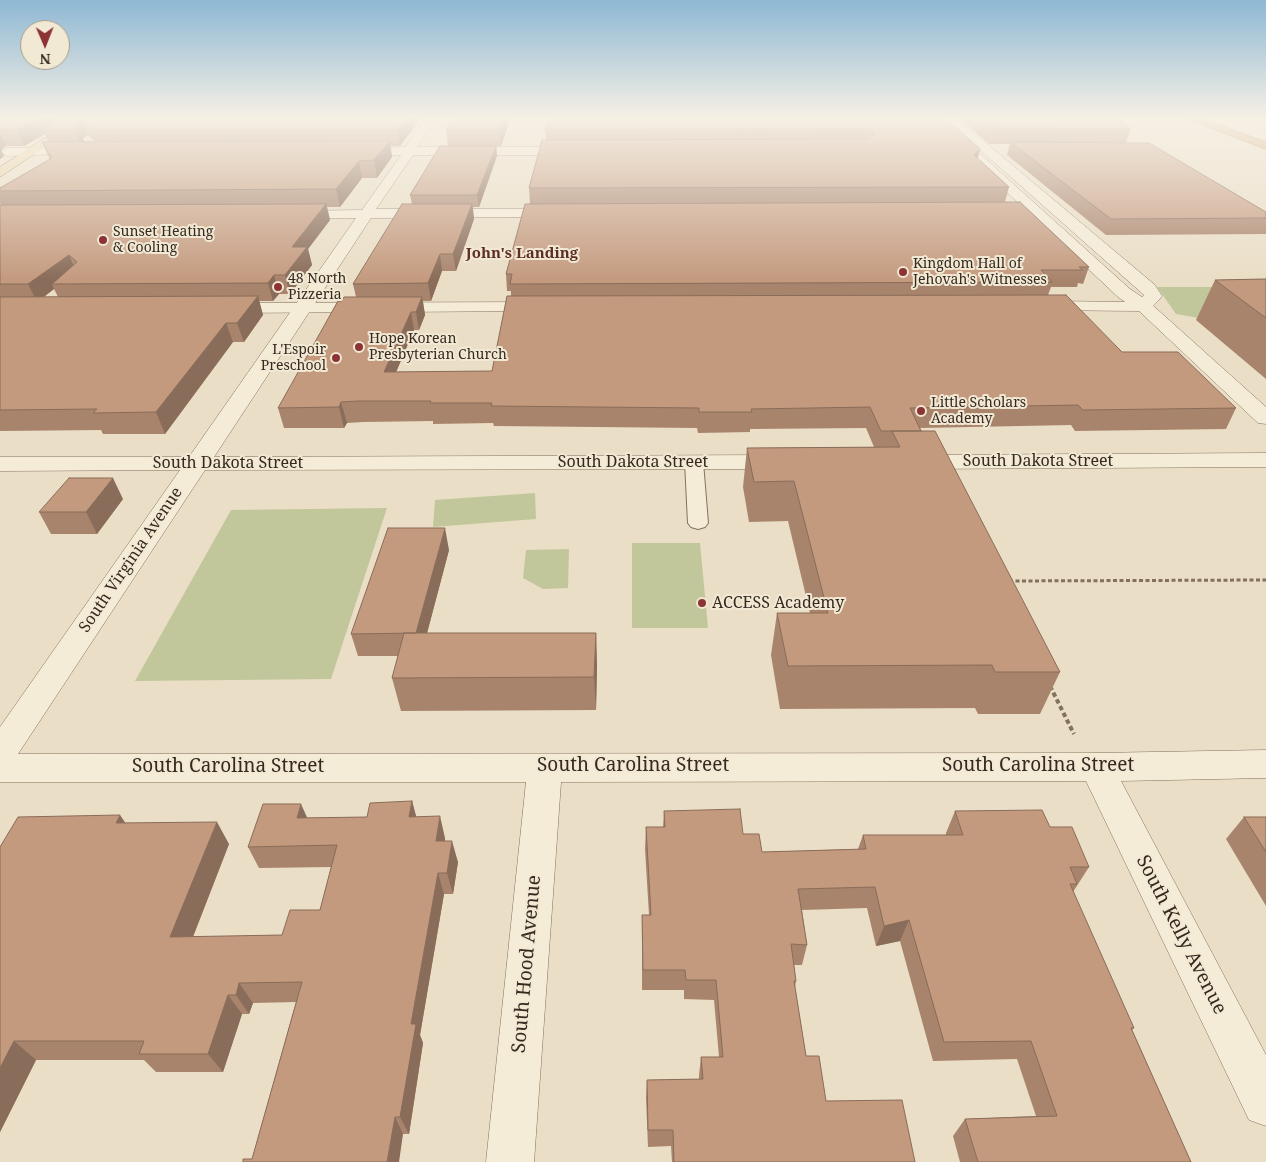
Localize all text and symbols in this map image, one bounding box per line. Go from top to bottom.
north arrow [20,20,70,70]
text: N [40,50,51,69]
place label: Sunset Heating & Cooling [113,224,213,256]
marker: Sunset Heating & Cooling [97,234,109,246]
district label: John's Landing [466,245,578,263]
place label: Kingdom Hall of Jehovah's Witnesses [913,256,1047,288]
marker: Kingdom Hall of Jehovah's Witnesses [897,266,909,278]
place label: 48 North Pizzeria [288,271,346,304]
marker: 48 North Pizzeria [272,281,284,293]
place label: Hope Korean Presbyterian Church [369,331,507,364]
marker: Hope Korean Presbyterian Church [353,341,365,353]
place label: L'Espoir Preschool [261,342,326,374]
marker: L'Espoir Preschool [330,352,342,364]
place label: Little Scholars Academy [931,395,1026,428]
marker: Little Scholars Academy [915,405,927,417]
street label: South Dakota Street [963,451,1113,471]
street label: South Dakota Street [558,452,708,472]
street label: South Dakota Street [153,453,303,473]
street label: South Virginia Avenue [75,484,187,636]
place label: ACCESS Academy [712,593,844,613]
marker: ACCESS Academy [696,597,708,609]
street label: South Carolina Street [537,755,729,777]
street label: South Carolina Street [942,755,1134,777]
street label: South Carolina Street [132,756,324,778]
street label: South Kelly Avenue [1131,852,1231,1018]
street label: South Hood Avenue [508,874,546,1054]

